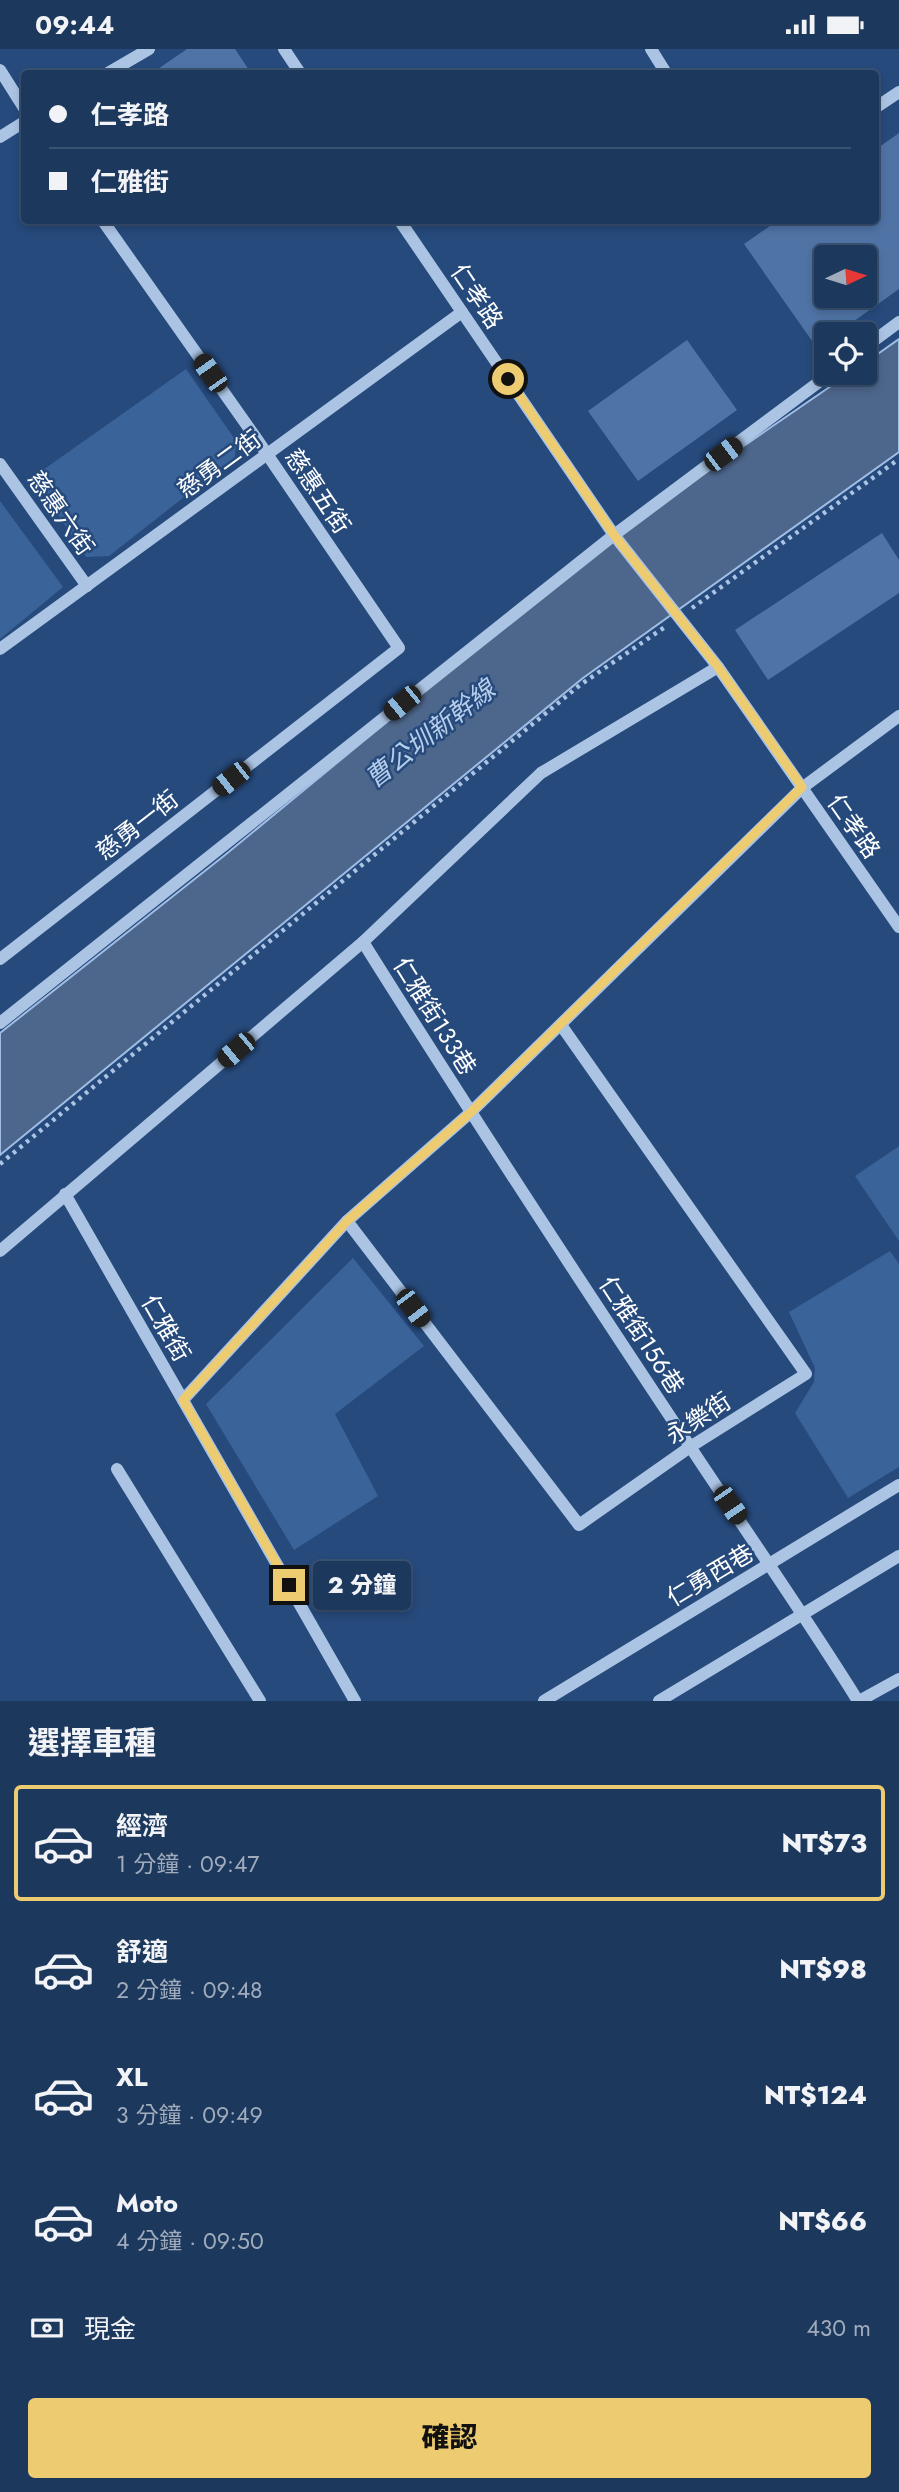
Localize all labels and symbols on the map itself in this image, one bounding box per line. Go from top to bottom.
north arrow [814,245,877,308]
street label: 仁孝路 [442,256,512,336]
car [190,350,231,396]
route start [492,363,524,395]
street label: 慈勇二街 [170,422,268,506]
car [700,433,747,475]
street label: 慈惠五街 [277,441,359,541]
street label: 慈惠六街 [19,464,103,562]
water label: 曹公圳新幹線 [357,669,506,797]
car [380,682,425,724]
car [208,758,255,800]
street label: 慈勇一街 [88,782,186,868]
street label: 仁孝路 [819,786,889,866]
street label: 仁雅街133巷 [385,950,485,1082]
car [214,1028,259,1072]
street label: 仁雅街156巷 [591,1269,693,1401]
car [392,1285,435,1331]
street label: 仁雅街 [133,1288,199,1368]
street label: 永樂街 [658,1384,738,1452]
car [710,1482,751,1528]
street label: 仁勇西巷 [660,1535,760,1615]
callout: 2 分鐘 [314,1561,412,1609]
route end [273,1569,305,1601]

